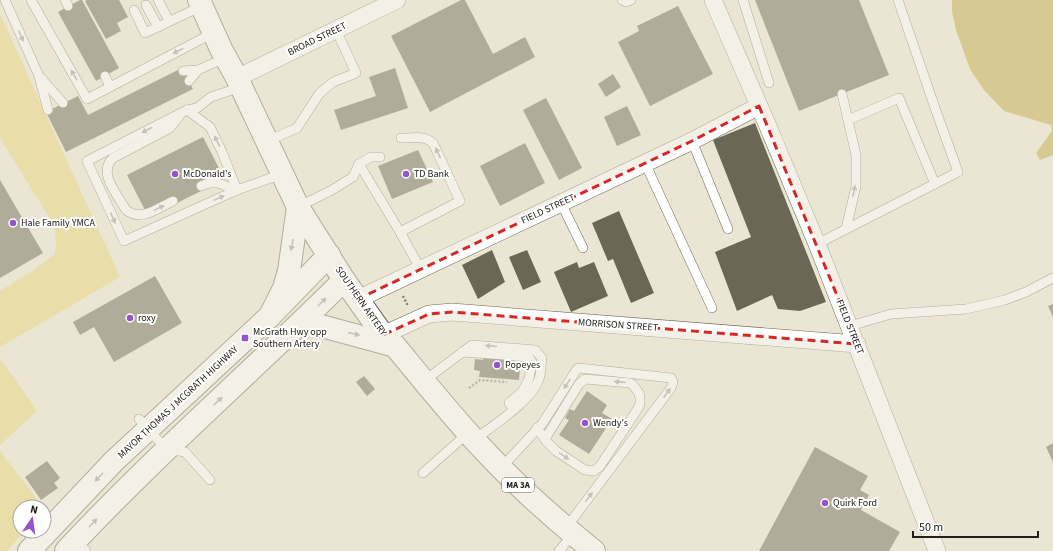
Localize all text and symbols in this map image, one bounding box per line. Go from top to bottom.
street label: BROAD STREET [285,18,349,59]
one-way arrow [18,30,24,42]
one-way arrow [173,48,184,54]
one-way arrow [70,69,77,81]
one-way arrow [142,127,153,133]
one-way arrow [214,135,220,147]
one-way arrow [435,148,441,159]
place label: McDonald's [183,167,232,181]
place label: TD Bank [414,167,449,181]
marker: McDonald's [170,169,180,179]
marker: TD Bank [401,169,411,179]
one-way arrow [852,185,858,197]
street label: FIELD STREET [519,190,578,228]
one-way arrow [213,195,225,201]
one-way arrow [153,205,165,211]
one-way arrow [110,212,116,224]
place label: Hale Family YMCA [21,216,95,230]
marker: Hale Family YMCA [8,218,18,228]
one-way arrow [289,239,295,251]
street label: SOUTHERN ARTERY [332,263,390,339]
one-way arrow [317,297,327,307]
street label: FIELD STREET [833,298,868,357]
place label: roxy [138,311,156,325]
marker: roxy [125,313,135,323]
street label: MORRISON STREET [577,315,659,335]
place label: McGrath Hwy opp Southern Artery [253,325,327,351]
one-way arrow [348,332,361,338]
marker: McGrath Hwy opp Southern Artery [240,333,250,343]
street label: MAYOR THOMAS J MCGRATH HIGHWAY [115,342,241,462]
one-way arrow [485,343,497,350]
place label: Popeyes [505,358,540,372]
marker: Popeyes [492,360,502,370]
one-way arrow [563,379,571,389]
one-way arrow [614,379,626,385]
one-way arrow [663,387,672,398]
one-way arrow [213,396,223,406]
place label: Wendy's [593,416,628,430]
marker: Wendy's [580,418,590,428]
one-way arrow [559,452,569,460]
one-way arrow [94,472,104,482]
road number: MA 3A [502,478,534,492]
one-way arrow [585,491,594,502]
place label: Quirk Ford [833,496,877,510]
marker: Quirk Ford [820,498,830,508]
north arrow [12,499,52,539]
text: N [29,502,39,518]
scale bar [913,513,1038,539]
one-way arrow [88,518,98,528]
text: 50 m [919,519,943,536]

